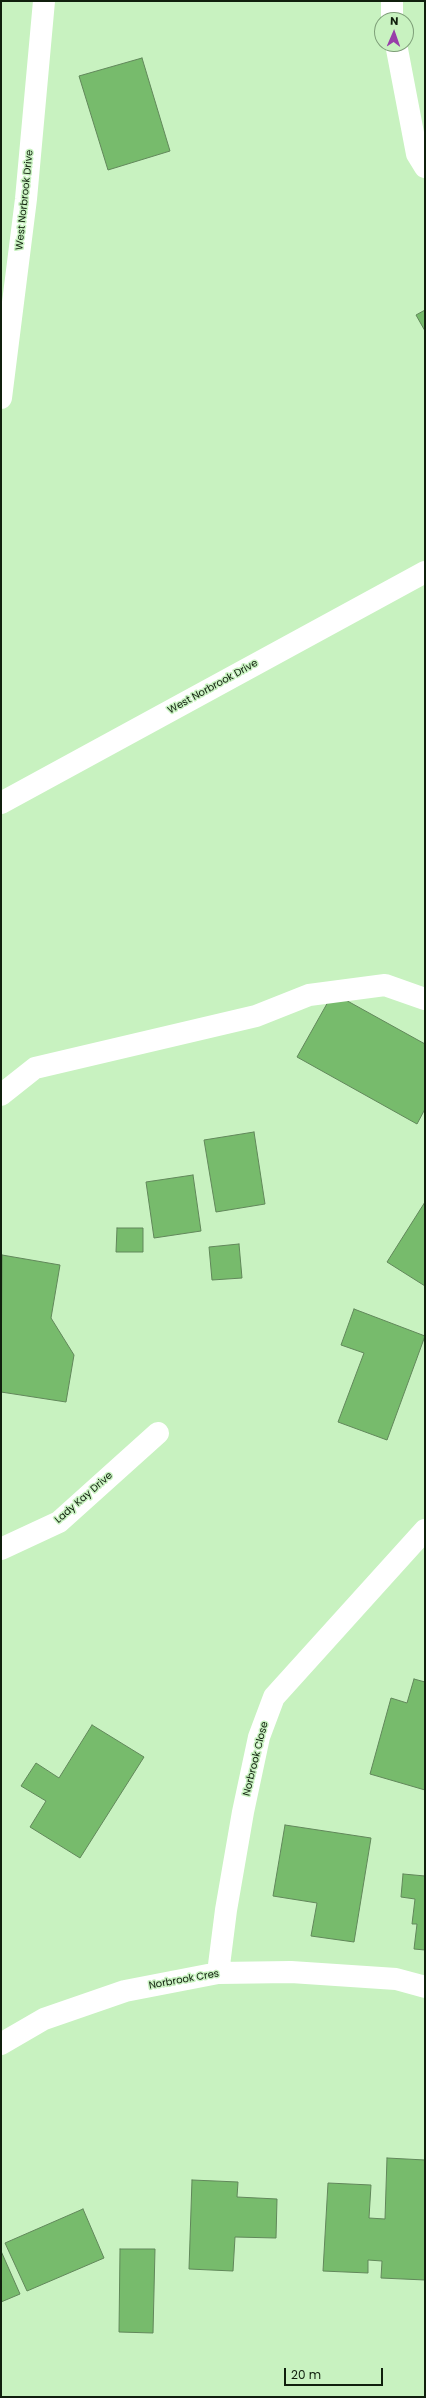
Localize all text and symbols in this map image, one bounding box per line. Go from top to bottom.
north arrow [374,12,414,52]
text: N [390,13,399,29]
street label: West Norbrook Drive [14,149,36,251]
street label: West Norbrook Drive [166,657,260,717]
street label: Lady Kay Drive [53,1470,115,1526]
street label: Norbrook Close [241,1721,271,1797]
street label: Norbrook Cres [148,1968,220,1992]
scale bar [286,2360,385,2386]
text: 20 m [291,2366,321,2383]

